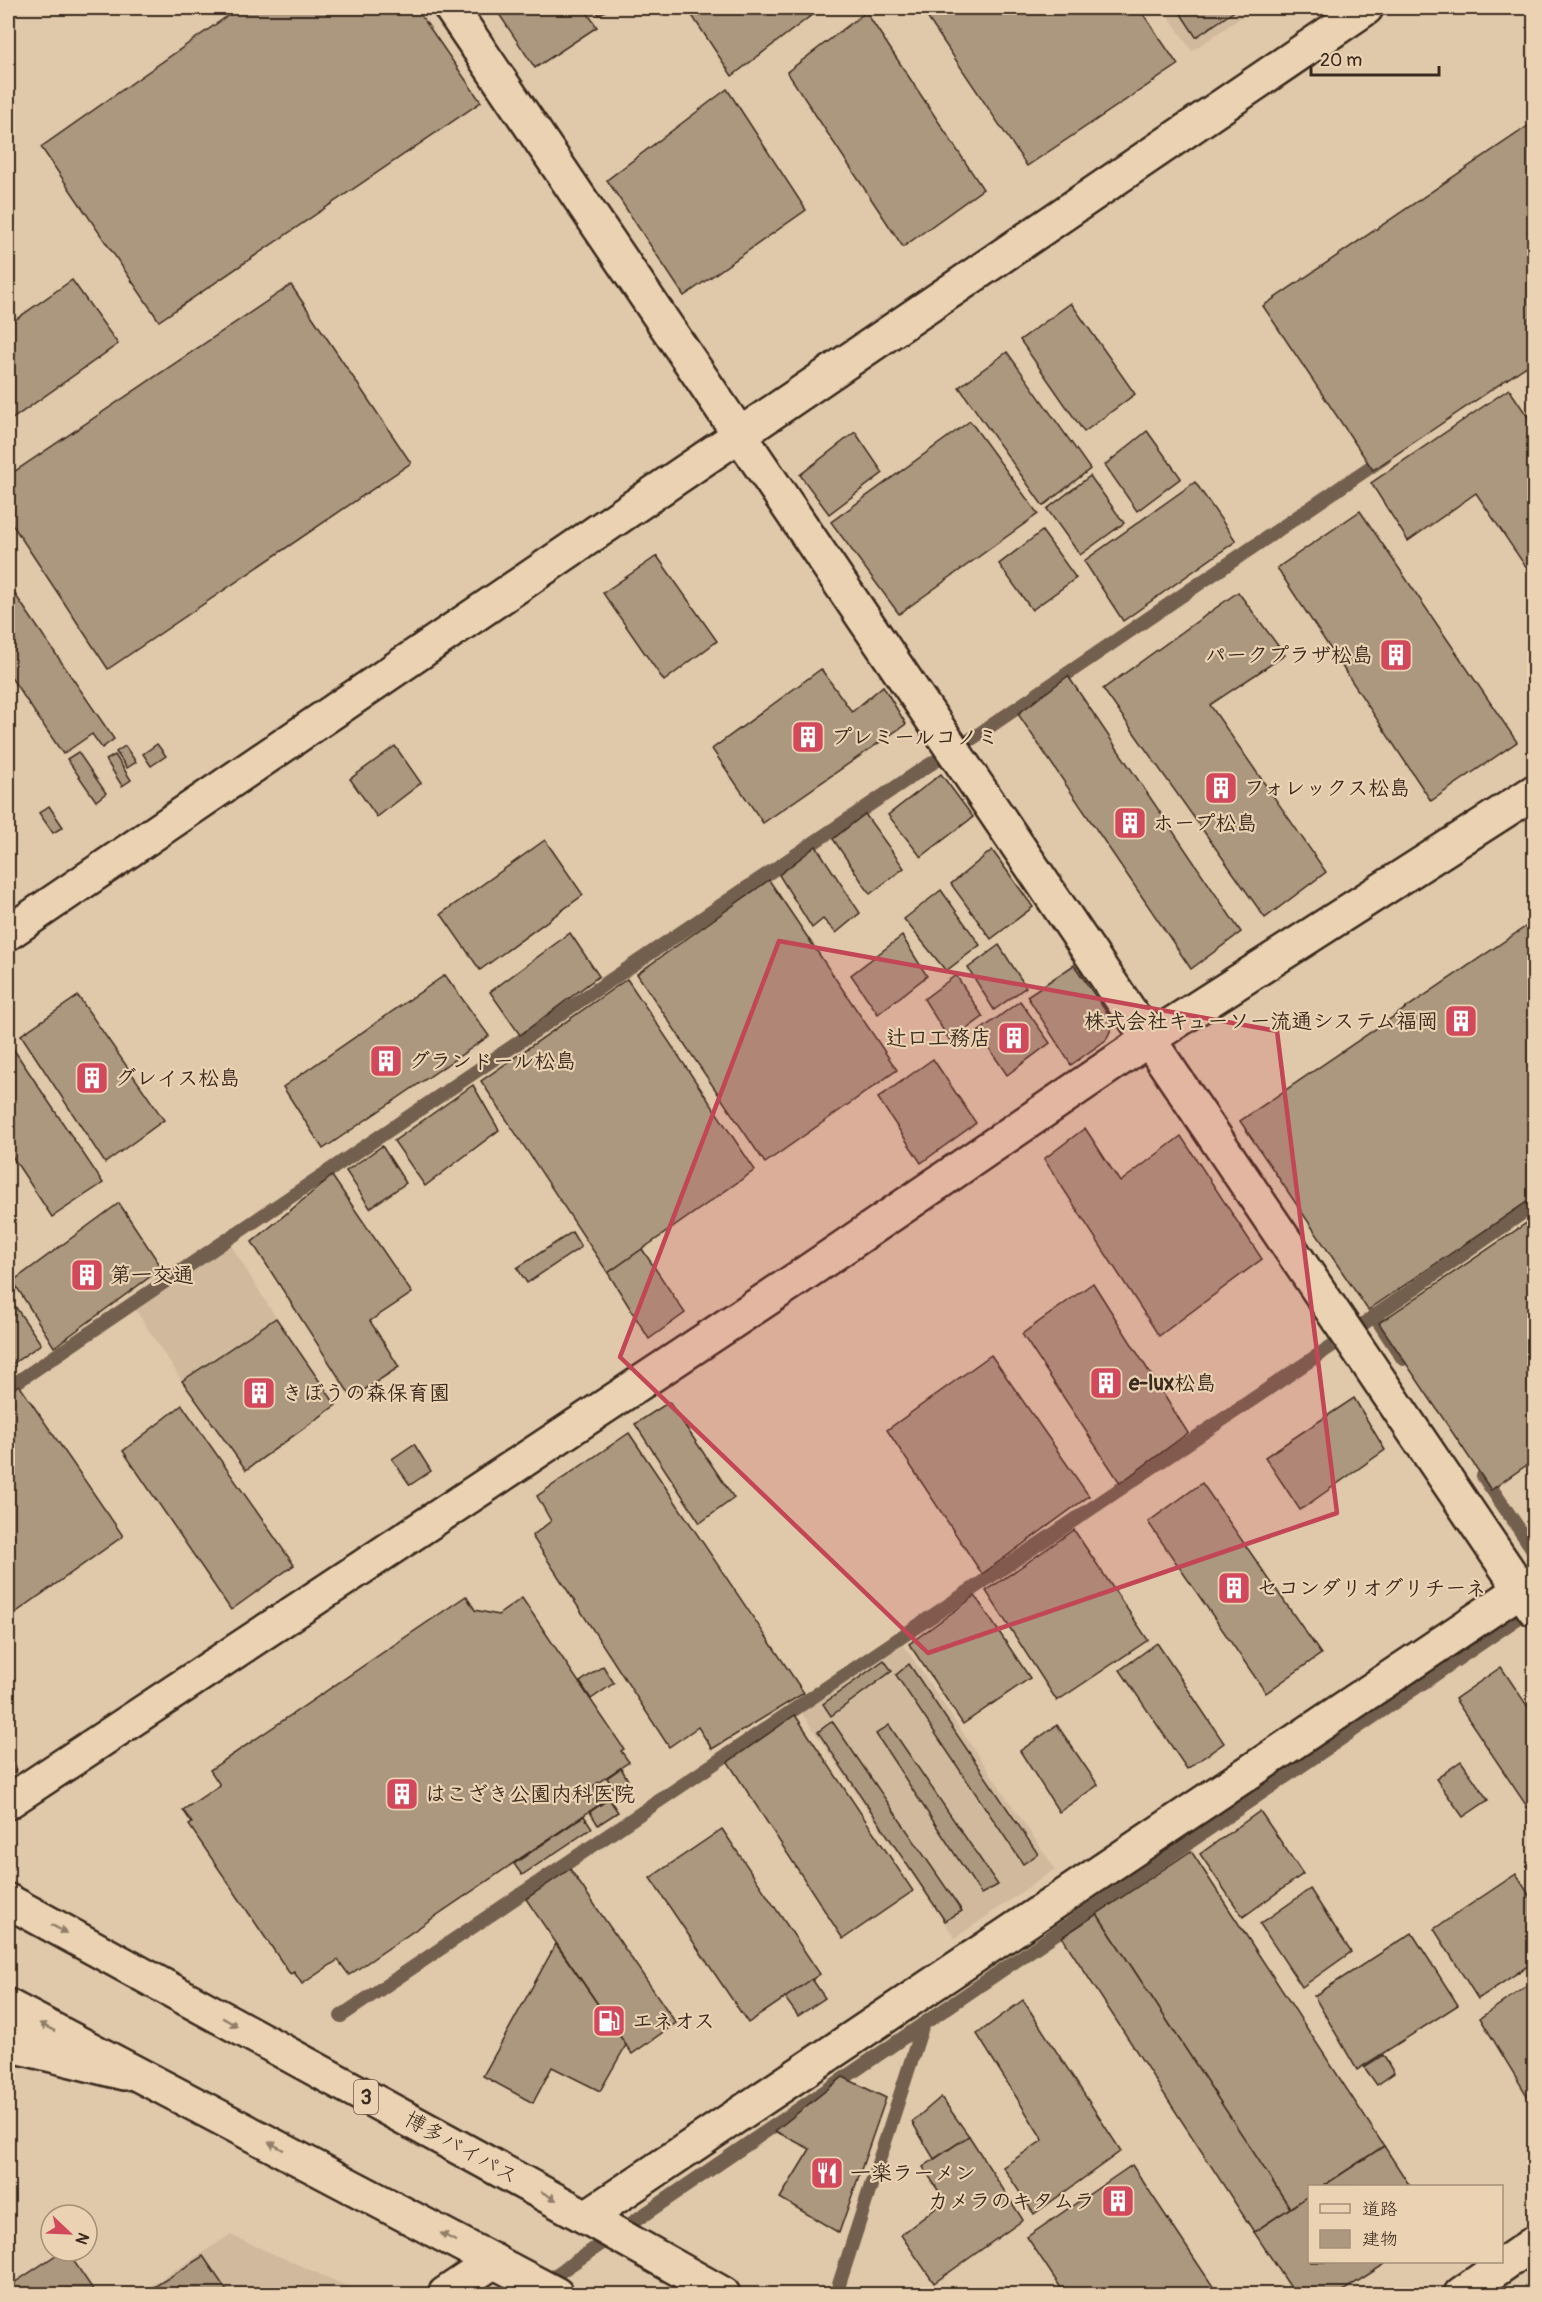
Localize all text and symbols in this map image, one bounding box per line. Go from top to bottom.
scale bar [1311,39,1438,77]
text: 20 m [1320,49,1362,72]
building icon: パークプラザ松島 [1378,637,1414,673]
place label: パークプラザ松島 [1205,642,1373,669]
building icon: プレミールコノミ [790,719,826,755]
place label: プレミールコノミ [831,724,998,751]
building icon: フォレックス松島 [1203,770,1239,806]
place label: フォレックス松島 [1244,775,1410,802]
building icon: ホープ松島 [1112,805,1148,841]
place label: ホープ松島 [1153,810,1257,837]
building icon: 株式会社キューソー流通システム福岡 [1443,1003,1479,1039]
place label: 株式会社キューソー流通システム福岡 [1084,1008,1438,1035]
building icon: 辻口工務店 [996,1020,1032,1056]
place label: 辻口工務店 [886,1025,991,1052]
building icon: グランドール松島 [368,1043,404,1079]
place label: グランドール松島 [409,1048,576,1075]
building icon: グレイス松島 [74,1060,110,1096]
place label: グレイス松島 [115,1065,240,1092]
building icon: 第一交通 [69,1257,105,1293]
place label: 第一交通 [110,1262,194,1289]
building icon: e-lux松島 [1088,1365,1124,1401]
place label: e-lux松島 [1128,1370,1216,1397]
building icon: きぼうの森保育園 [241,1375,277,1411]
place label: きぼうの森保育園 [282,1380,450,1407]
building icon: セコンダリオグリチーネ [1216,1570,1252,1606]
place label: セコンダリオグリチーネ [1257,1575,1487,1602]
building icon: はこざき公園内科医院 [384,1776,420,1812]
place label: はこざき公園内科医院 [425,1781,635,1808]
one-way arrow [51,1924,68,1934]
fuel station icon: エネオス [591,2003,627,2039]
place label: エネオス [632,2008,715,2035]
one-way arrow [222,2017,239,2027]
one-way arrow [38,2022,55,2032]
road number: 3 [354,2080,378,2114]
street label: 博多バイパス [400,2106,522,2190]
one-way arrow [267,2141,284,2151]
restaurant icon: 一楽ラーメン [809,2155,845,2191]
place label: 一楽ラーメン [850,2160,976,2187]
building icon: カメラのキタムラ [1100,2183,1136,2219]
legend [1308,2185,1503,2263]
place label: カメラのキタムラ [927,2188,1095,2215]
one-way arrow [540,2191,557,2201]
text: 道路 [1362,2198,1398,2221]
north arrow [39,2203,99,2263]
text: 建物 [1362,2228,1398,2251]
text: N [70,2230,93,2248]
one-way arrow [440,2232,457,2242]

